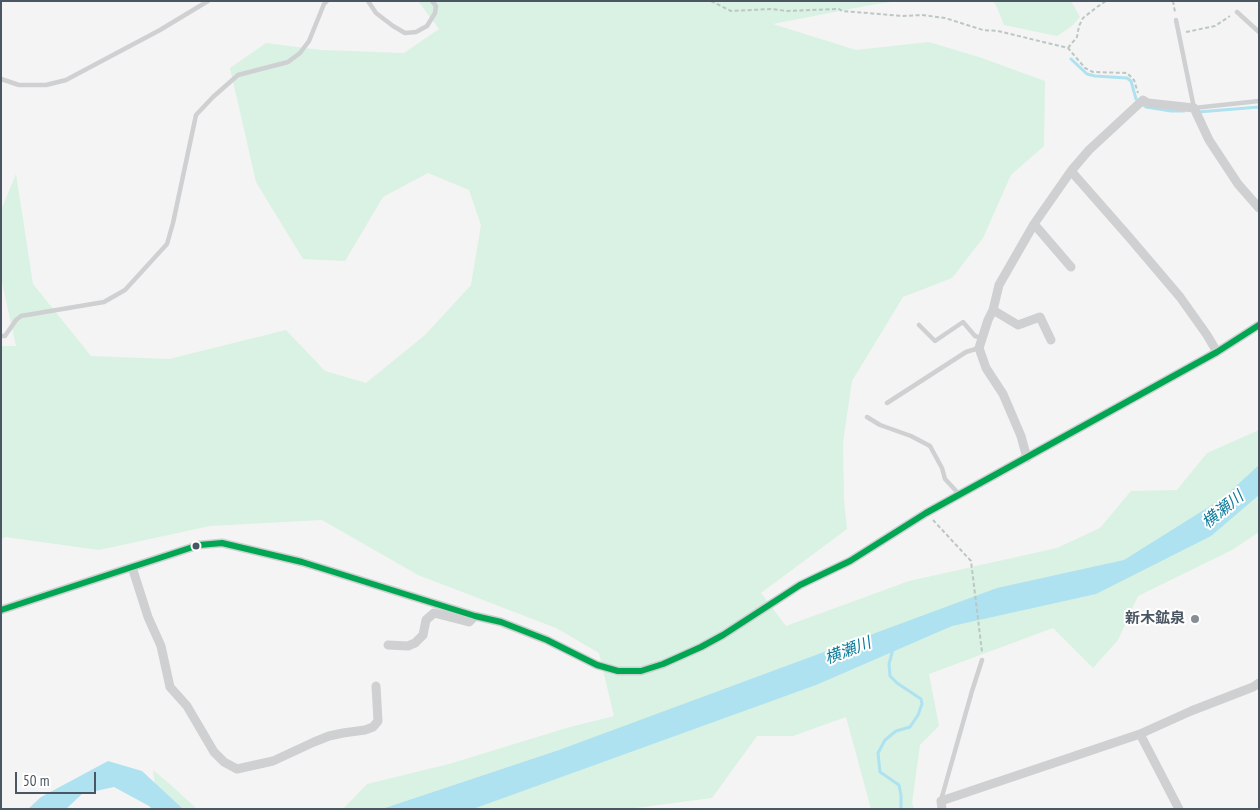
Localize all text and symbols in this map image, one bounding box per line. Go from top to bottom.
water label: 横瀬川 [1198,487,1248,533]
unlabelled marker [191,541,201,551]
place label: 新木鉱泉 [1125,610,1185,628]
marker: 新木鉱泉 [1189,613,1201,625]
water label: 横瀬川 [822,633,874,669]
scale bar [18,762,99,794]
text: 50 m [23,771,49,790]

